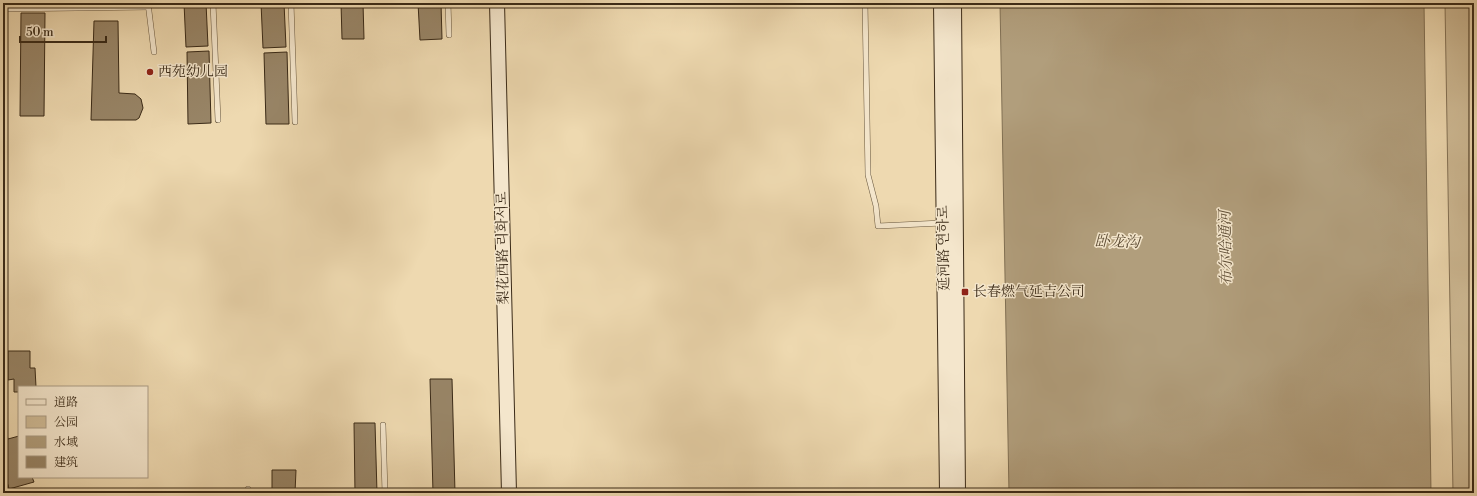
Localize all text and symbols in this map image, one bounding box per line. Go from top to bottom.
scale bar [20,18,106,44]
text: 50 m [26,25,54,40]
place label: 西苑幼儿园 [158,63,228,81]
marker: 西苑幼儿园 [145,67,155,77]
street label: 梨花西路 리화서로 [493,191,513,305]
street label: 延河路 연하로 [934,205,954,291]
water label: 布尔哈通河 [1216,207,1236,286]
water label: 卧龙沟 [1094,232,1142,252]
place label: 长春燃气延吉公司 [973,283,1085,301]
marker: 长春燃气延吉公司 [960,287,970,297]
legend [18,386,148,478]
text: 道路 [54,395,78,410]
text: 公园 [54,415,78,430]
text: 水域 [54,435,78,450]
text: 建筑 [54,455,78,470]

